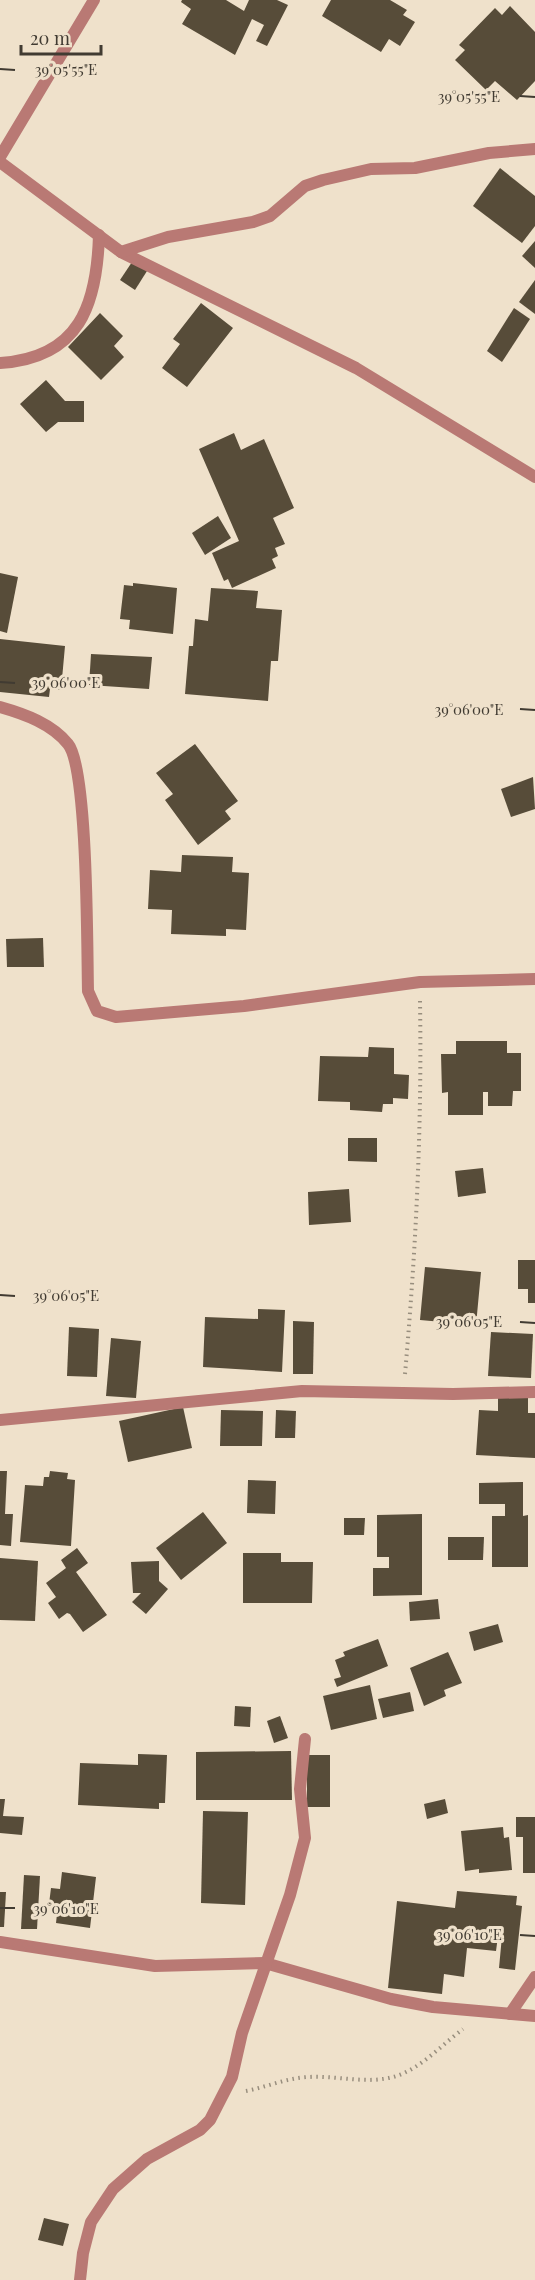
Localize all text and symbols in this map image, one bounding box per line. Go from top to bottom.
scale bar [21,18,100,56]
text: 20 m [30,26,70,50]
text: 39°05'55"E [35,59,97,79]
text: 39°05'55"E [438,86,500,106]
text: 39°06'00"E [32,672,100,692]
text: 39°06'00"E [435,699,503,719]
text: 39°06'05"E [33,1285,99,1305]
text: 39°06'05"E [436,1311,502,1331]
text: 39°06'10"E [33,1898,99,1918]
text: 39°06'10"E [436,1924,502,1944]

